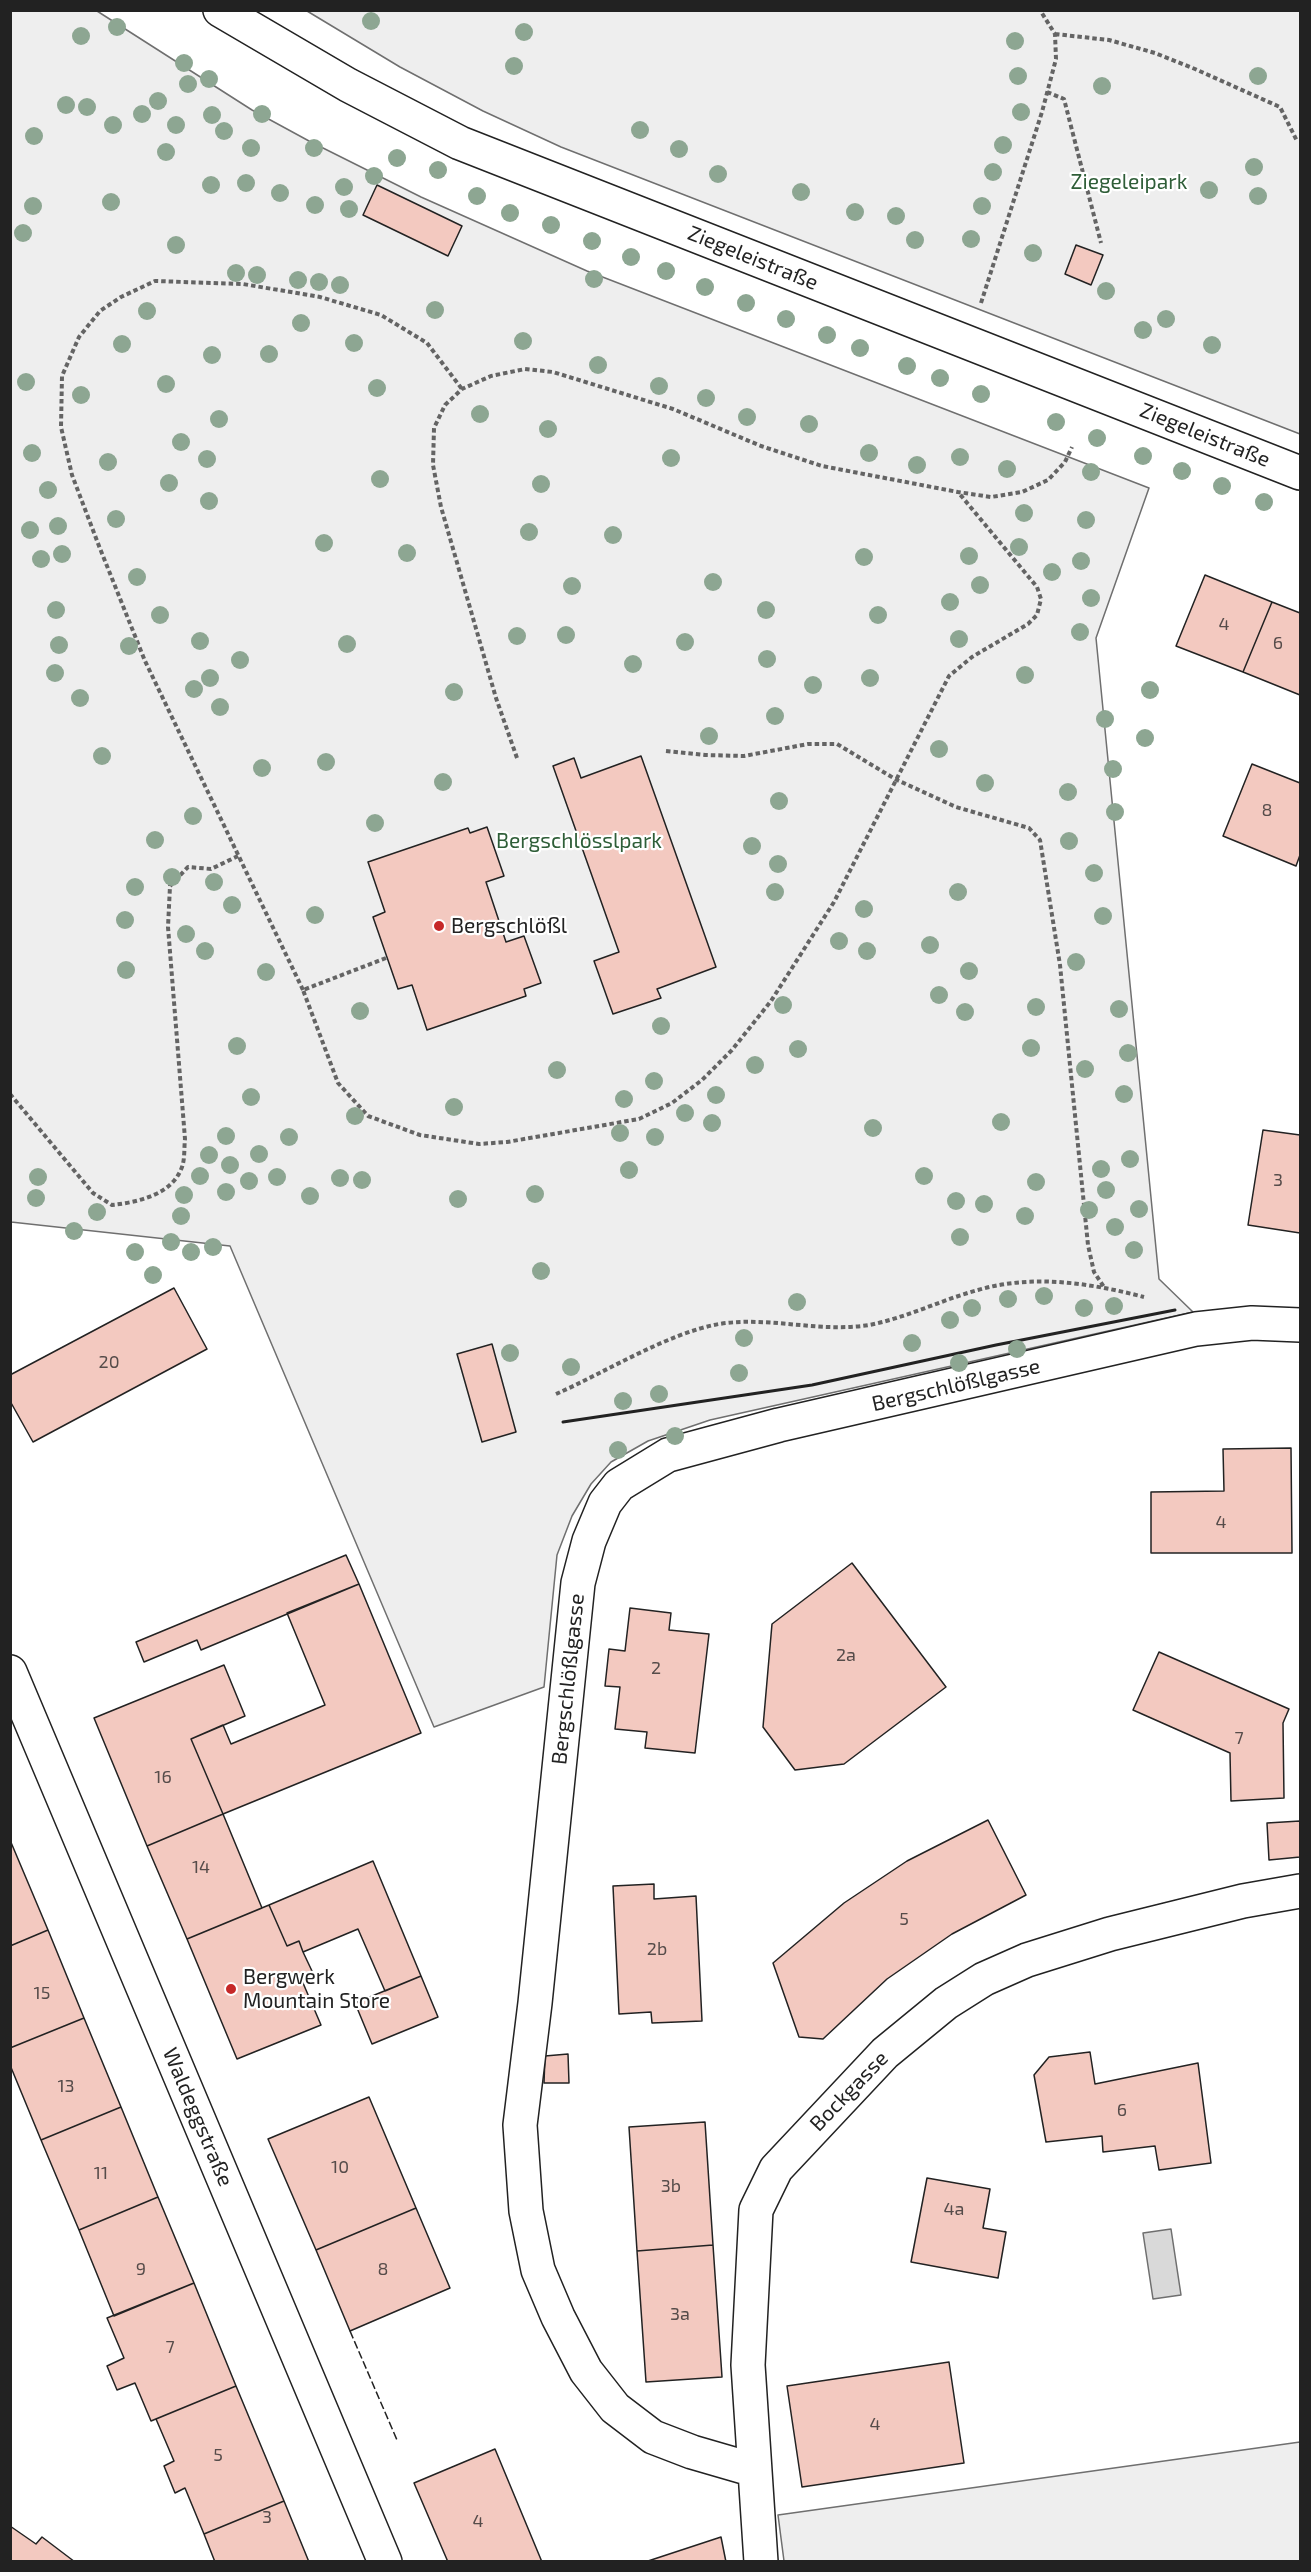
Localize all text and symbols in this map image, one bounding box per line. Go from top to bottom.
park label: Ziegeleipark [1071,169,1187,195]
street label: Ziegeleistraße [684,220,822,296]
street label: Ziegeleistraße [1136,397,1274,473]
house number: 4 [1218,613,1230,635]
house number: 6 [1273,632,1283,654]
house number: 8 [1262,799,1272,821]
park label: Bergschlösslpark [496,828,662,854]
place label: Bergschlößl [451,913,567,939]
marker: Bergschlößl [432,919,446,933]
house number: 3 [1273,1169,1283,1191]
house number: 20 [99,1351,119,1373]
street label: Bergschlößlgasse [869,1353,1043,1417]
house number: 4 [1215,1511,1227,1533]
street label: Bergschlößlgasse [546,1592,590,1766]
house number: 2a [836,1644,856,1666]
house number: 2 [651,1657,661,1679]
house number: 7 [1234,1727,1244,1749]
house number: 16 [154,1766,172,1788]
house number: 14 [192,1856,210,1878]
house number: 5 [899,1908,909,1930]
house number: 2b [647,1938,667,1960]
place label: Bergwerk Mountain Store [243,1964,390,2014]
house number: 15 [34,1982,50,2004]
marker: Bergwerk Mountain Store [224,1982,238,1996]
street label: Waldeggstraße [157,2044,239,2190]
street label: Bockgasse [805,2046,893,2136]
house number: 13 [57,2075,75,2097]
house number: 6 [1117,2099,1127,2121]
house number: 10 [331,2156,349,2178]
house number: 11 [94,2162,108,2184]
house number: 3b [661,2175,681,2197]
house number: 4a [944,2198,964,2220]
house number: 9 [136,2258,146,2280]
house number: 8 [378,2258,388,2280]
house number: 3a [670,2303,690,2325]
house number: 7 [165,2336,175,2358]
house number: 4 [869,2413,881,2435]
house number: 5 [213,2444,223,2466]
house number: 3 [262,2506,272,2528]
house number: 4 [472,2510,484,2532]

